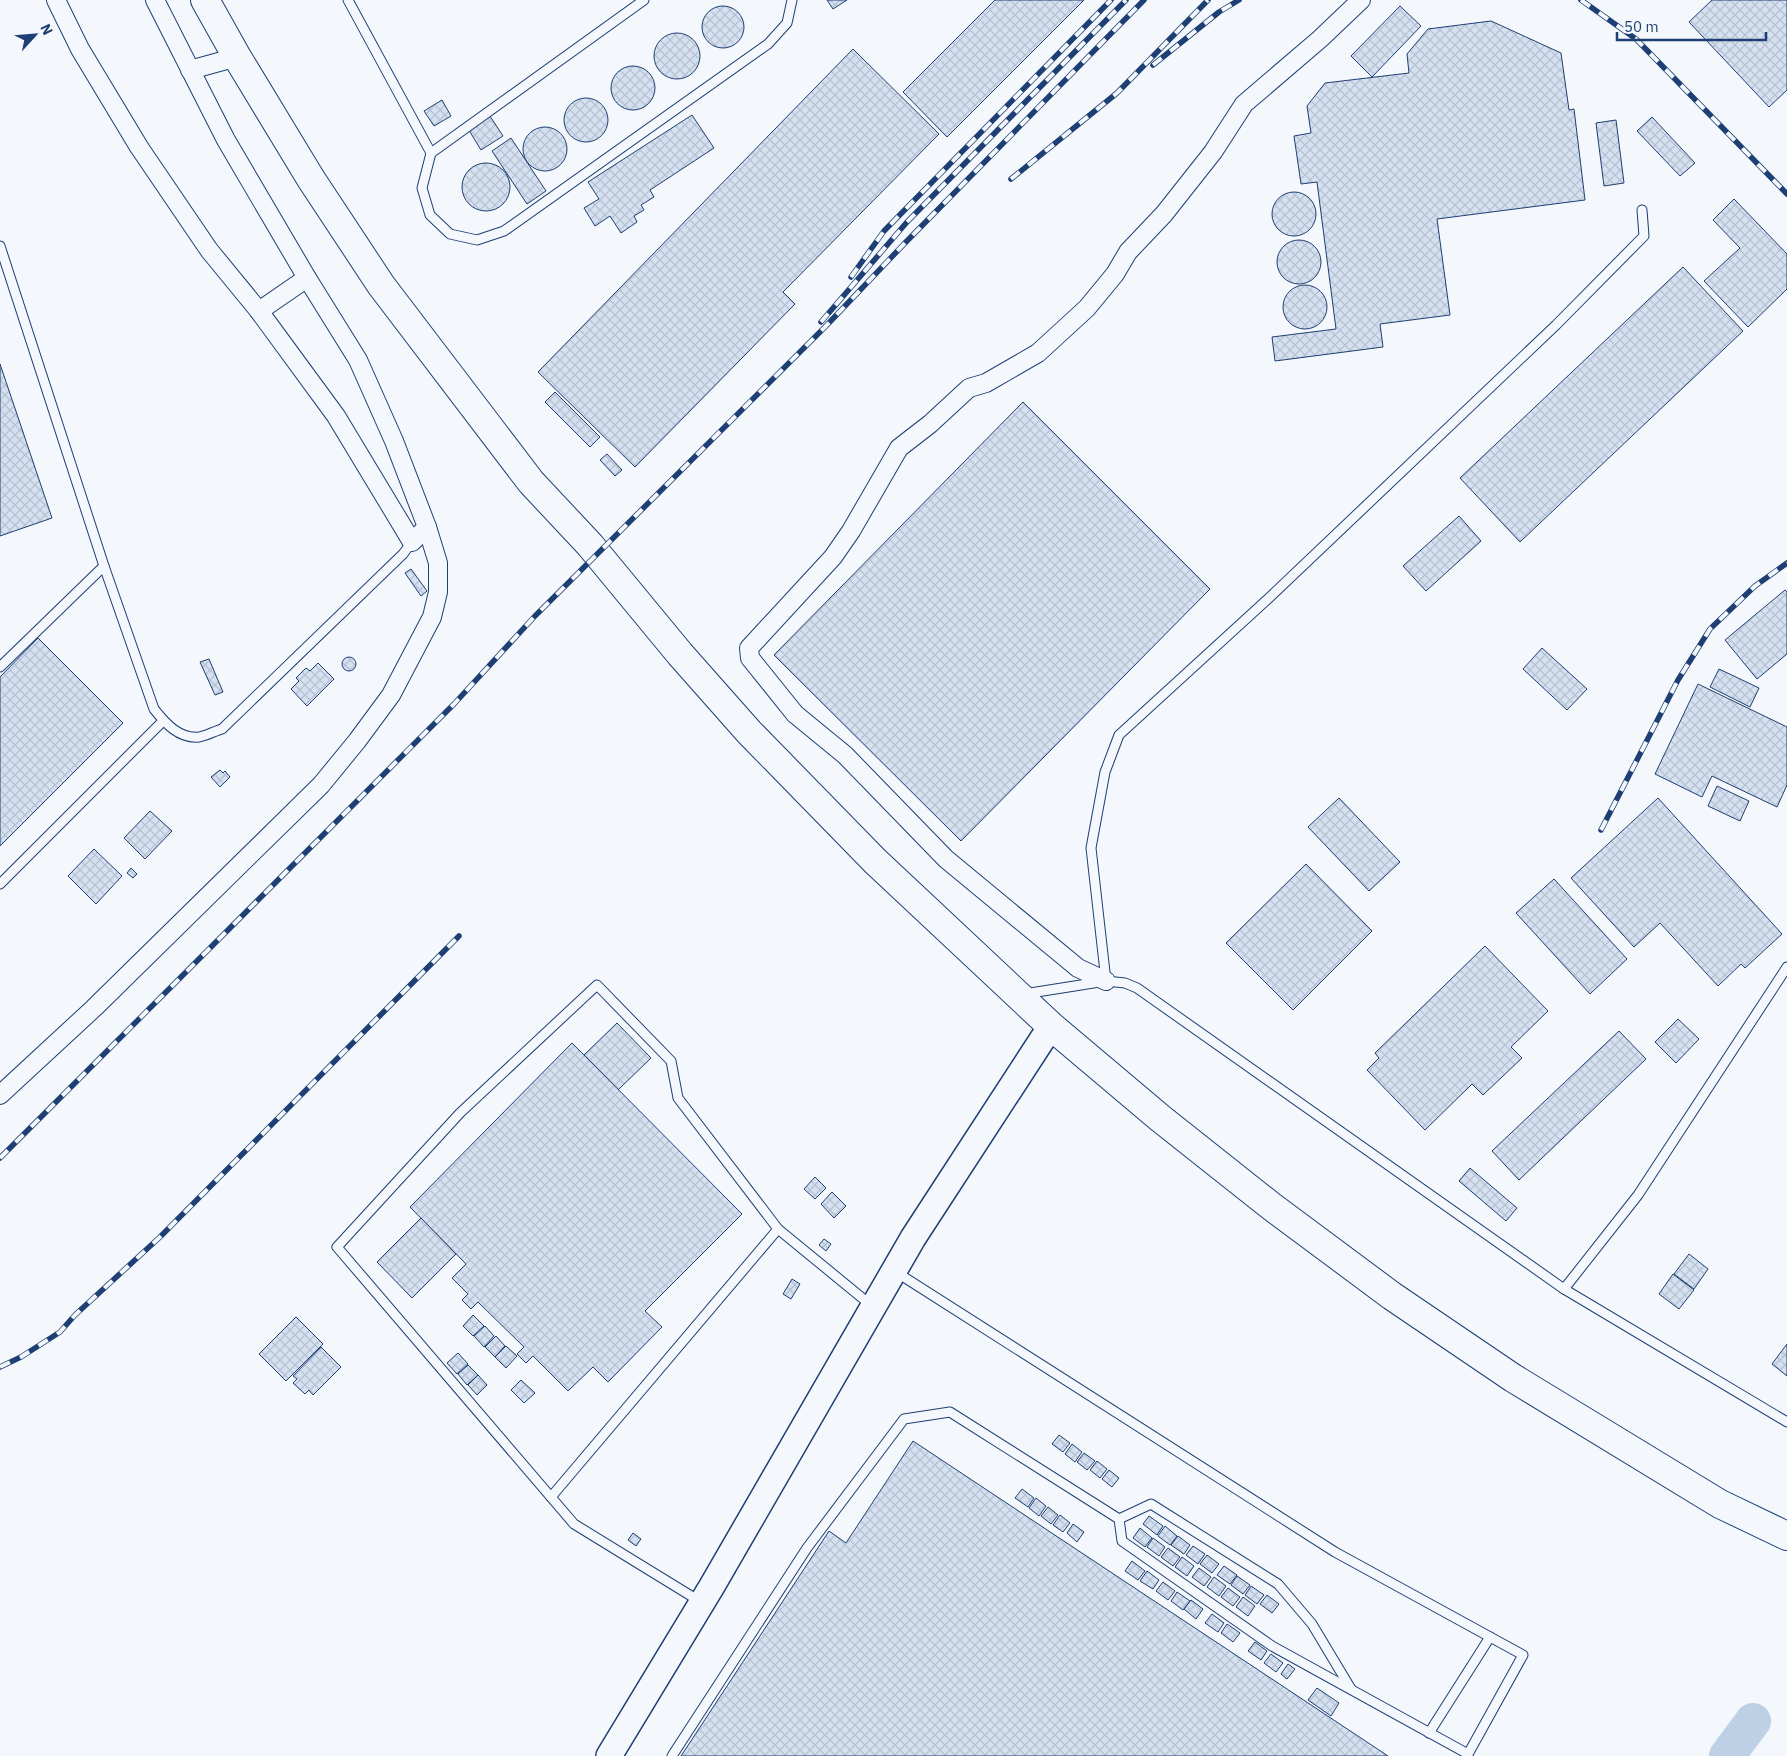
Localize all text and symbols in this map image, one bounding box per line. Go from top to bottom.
north arrow [10,10,60,60]
scale bar [1617,10,1766,42]
text: 50 m [1624,17,1659,36]
text: N [36,21,57,38]

